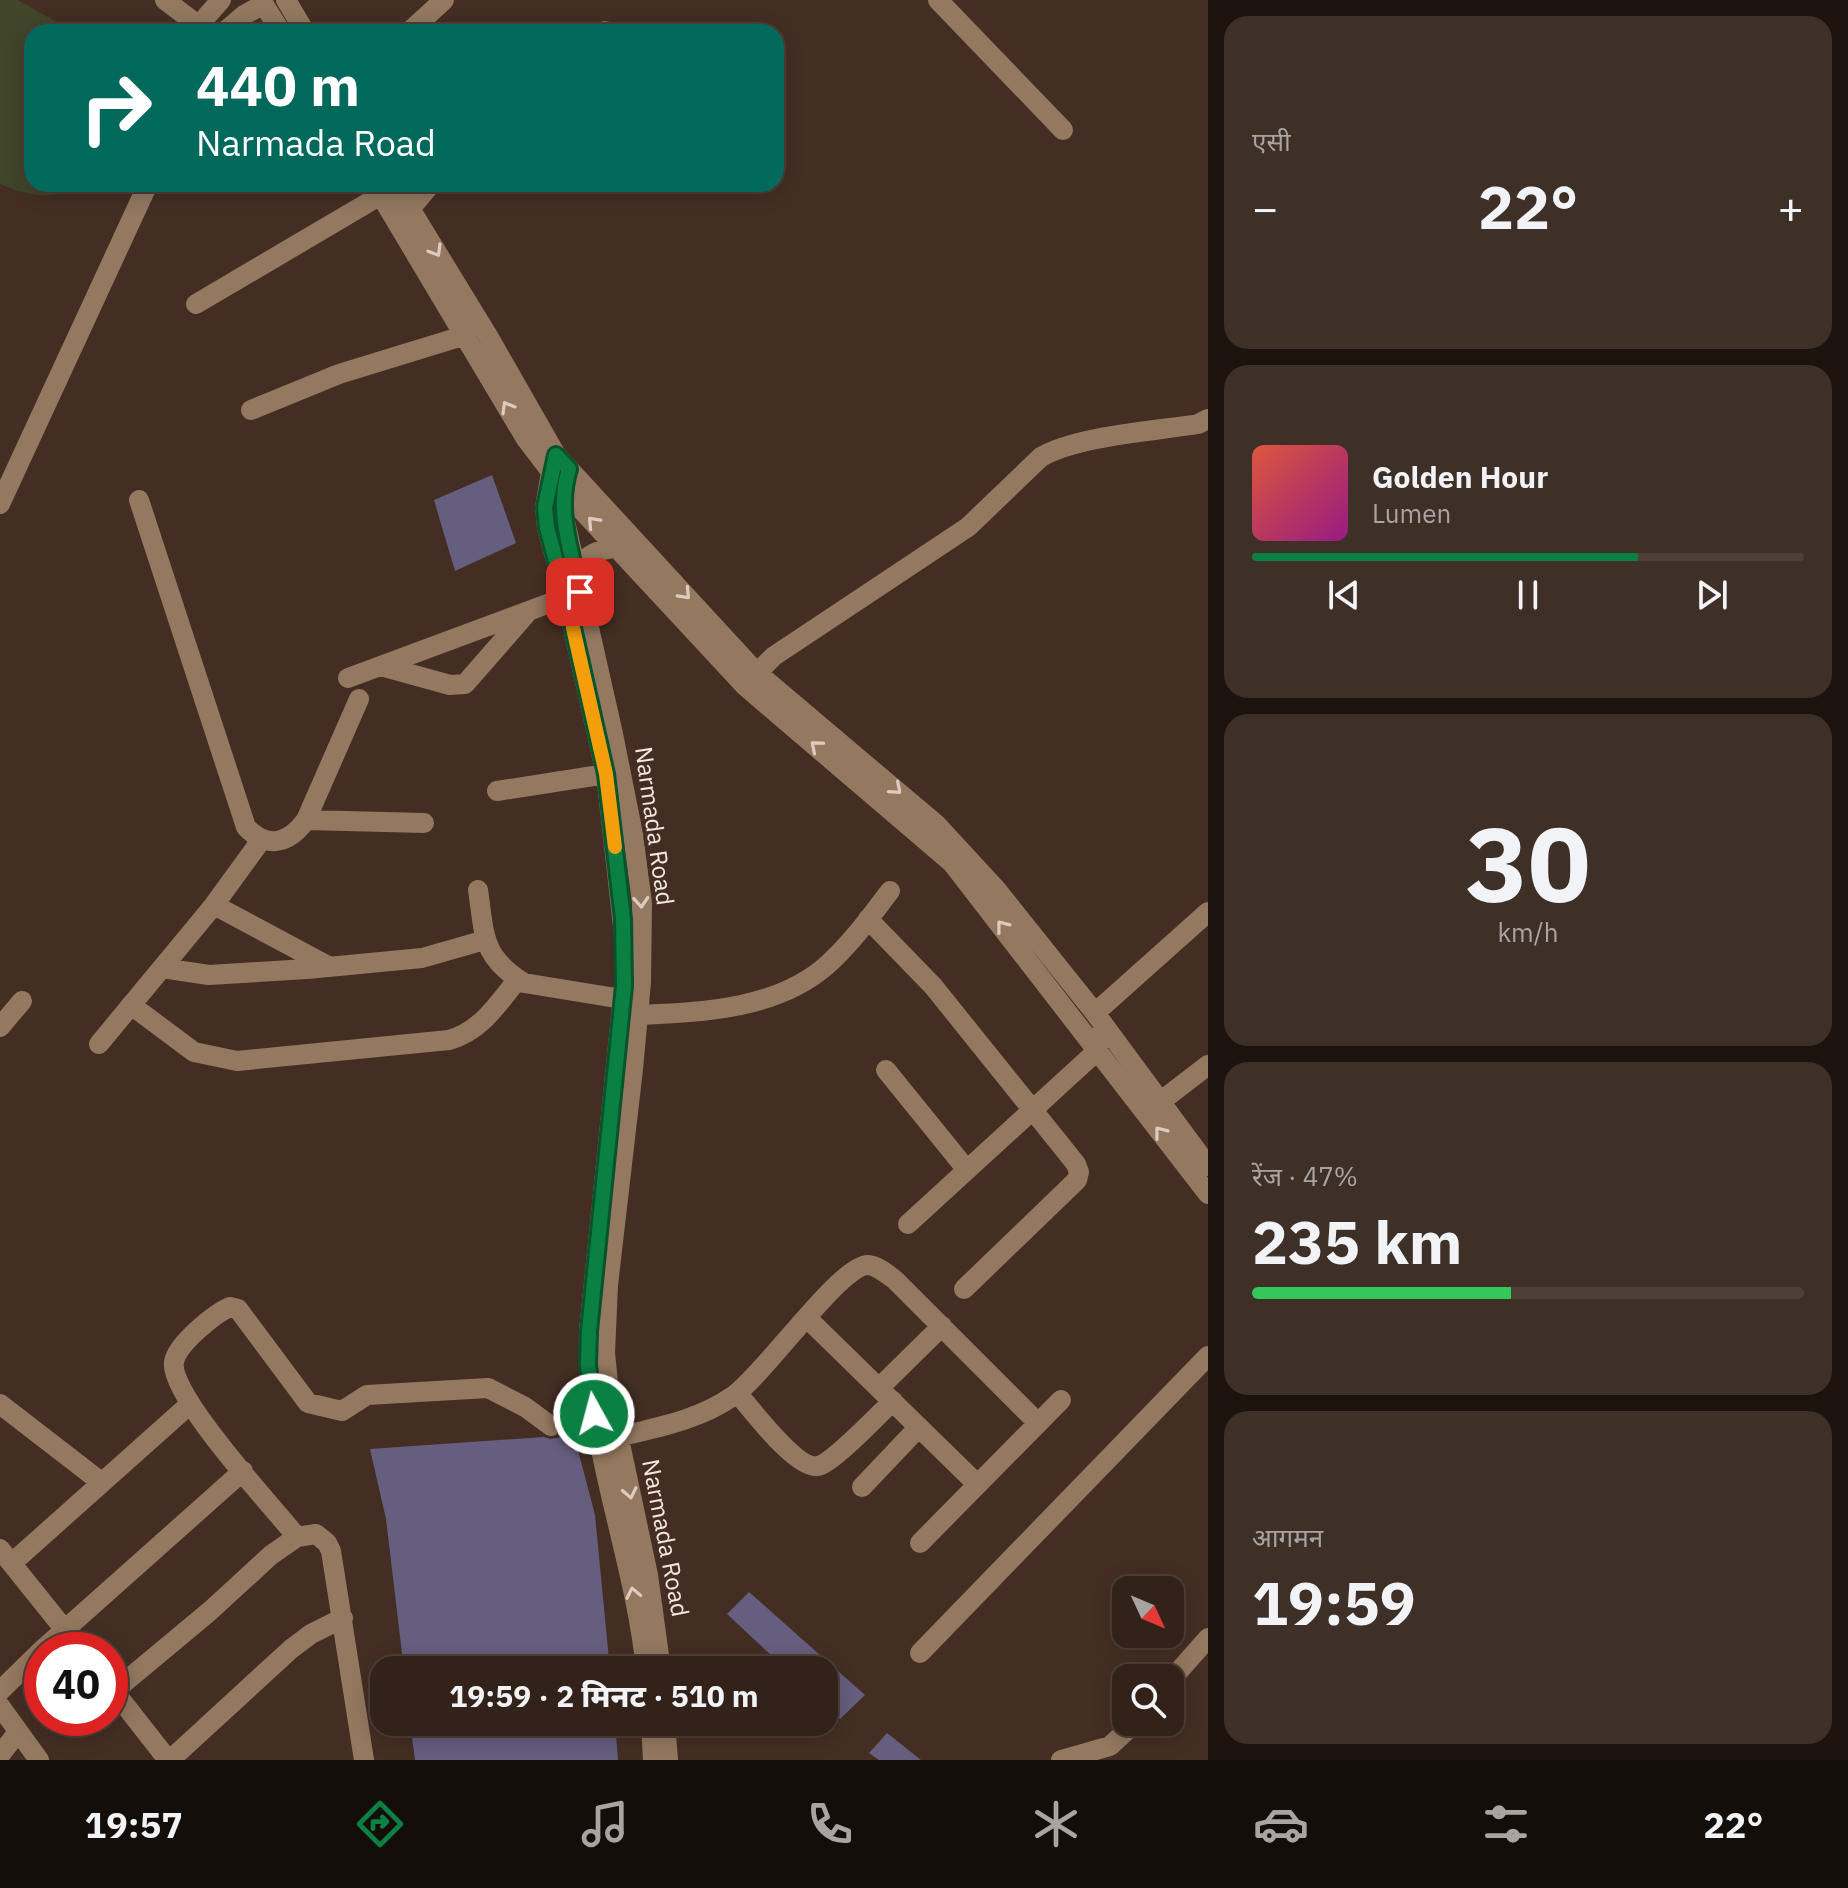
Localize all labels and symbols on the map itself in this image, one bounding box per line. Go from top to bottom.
one-way arrow [426,242,441,256]
one-way arrow [501,401,517,416]
one-way arrow [588,517,602,532]
pin [546,558,614,626]
one-way arrow [675,585,689,600]
one-way arrow [810,741,825,756]
street label: Narmada Road [628,744,682,907]
one-way arrow [886,780,901,794]
one-way arrow [632,896,649,909]
one-way arrow [997,920,1011,935]
one-way arrow [1156,1126,1170,1141]
position arrow [552,1372,636,1456]
street label: Narmada Road [635,1456,697,1619]
one-way arrow [621,1486,638,1500]
north arrow [1112,1576,1184,1648]
one-way arrow [626,1586,643,1600]
speed limit sign: 40 [24,1632,128,1736]

